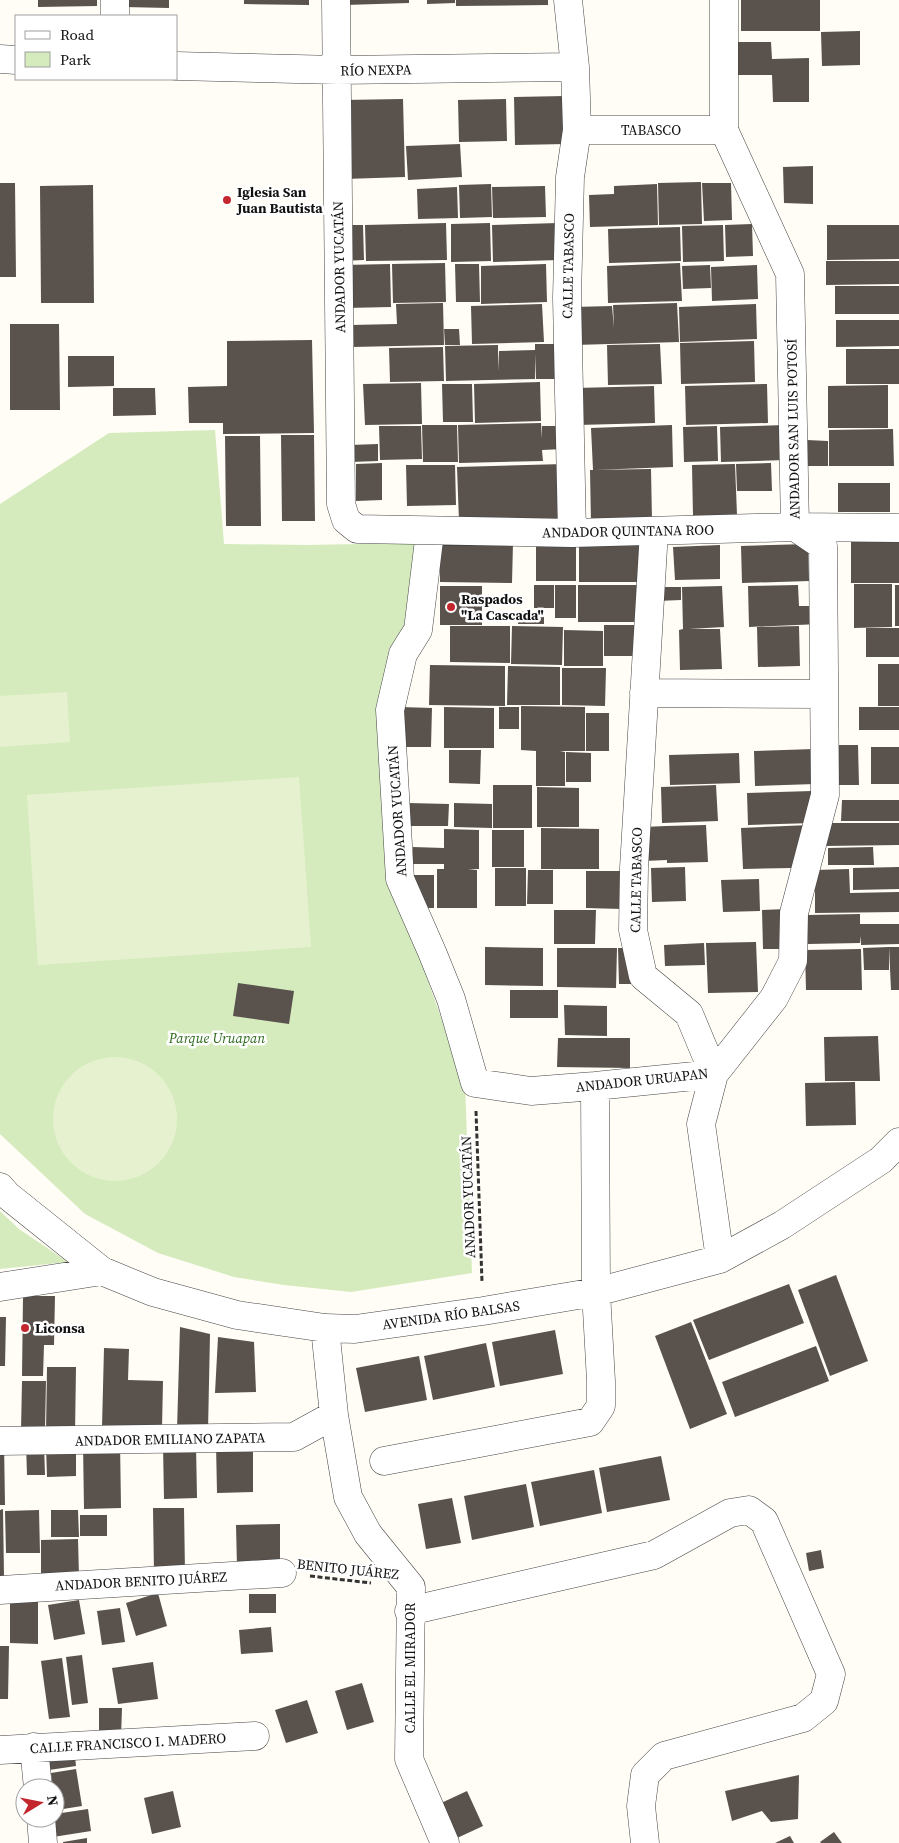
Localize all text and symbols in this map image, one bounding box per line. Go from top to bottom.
legend [15,15,178,80]
text: Road [60,24,94,45]
text: Park [60,49,92,70]
street label: RÍO NEXPA [340,59,413,81]
street label: TABASCO [621,120,681,140]
place label: Iglesia San Juan Bautista [236,182,323,218]
marker: Iglesia San Juan Bautista [221,194,233,206]
street label: ANDADOR YUCATÁN [328,201,350,333]
street label: CALLE TABASCO [557,213,579,319]
street label: ANDADOR SAN LUIS POTOSÍ [781,338,805,520]
street label: ANDADOR QUINTANA ROO [542,519,714,543]
place label: Raspados "La Cascada" [461,589,544,625]
marker: Raspados "La Cascada" [445,601,457,613]
street label: ANDADOR YUCATÁN [382,744,412,878]
street label: CALLE TABASCO [625,827,647,933]
park label: Parque Uruapan [168,1028,265,1048]
street label: ANDADOR URUAPAN [575,1063,709,1097]
street label: ANADOR YUCATÁN [456,1135,480,1259]
street label: AVENIDA RÍO BALSAS [381,1295,521,1335]
place label: Liconsa [35,1318,85,1338]
marker: Liconsa [19,1322,31,1334]
street label: ANDADOR EMILIANO ZAPATA [74,1427,266,1451]
street label: BENITO JUÁREZ [296,1554,400,1584]
street label: ANDADOR BENITO JUÁREZ [55,1566,228,1595]
street label: CALLE EL MIRADOR [400,1603,420,1733]
street label: CALLE FRANCISCO I. MADERO [29,1728,227,1758]
north arrow [15,1778,65,1828]
text: N [42,1794,64,1808]

